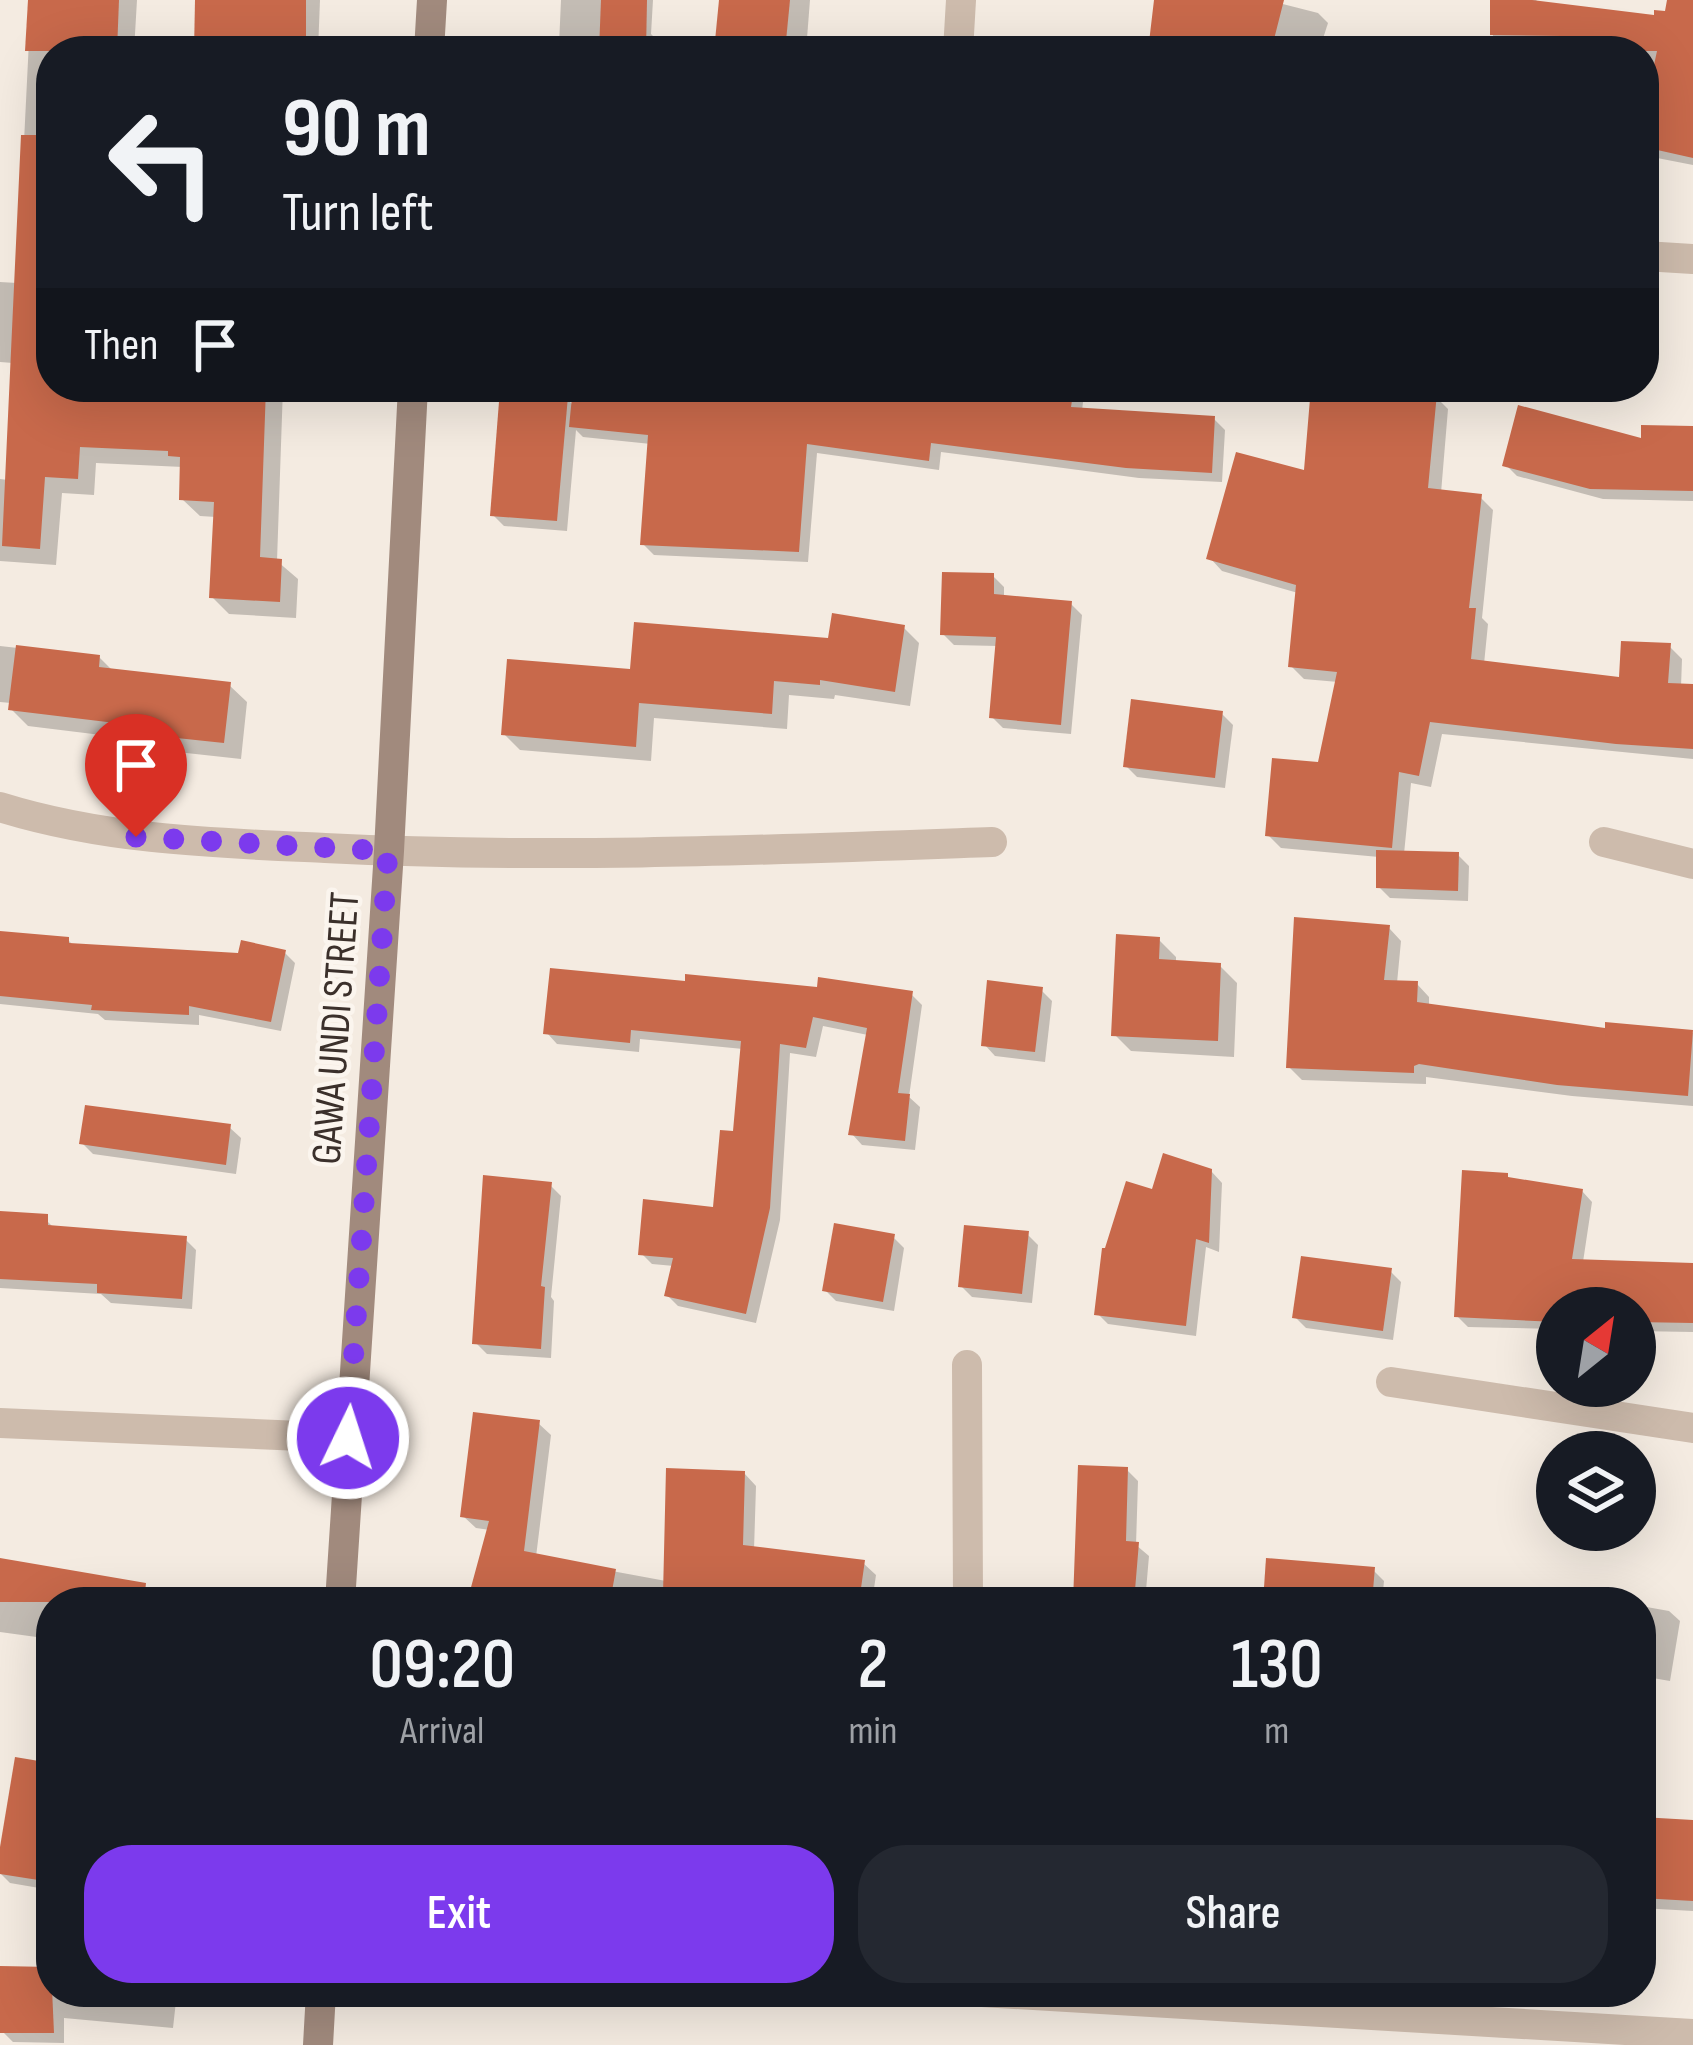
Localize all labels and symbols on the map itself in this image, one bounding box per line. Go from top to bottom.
pin [85,714,187,837]
street label: GAWA UNDI STREET [302,890,371,1166]
north arrow [1536,1287,1656,1407]
position arrow [285,1375,411,1501]

